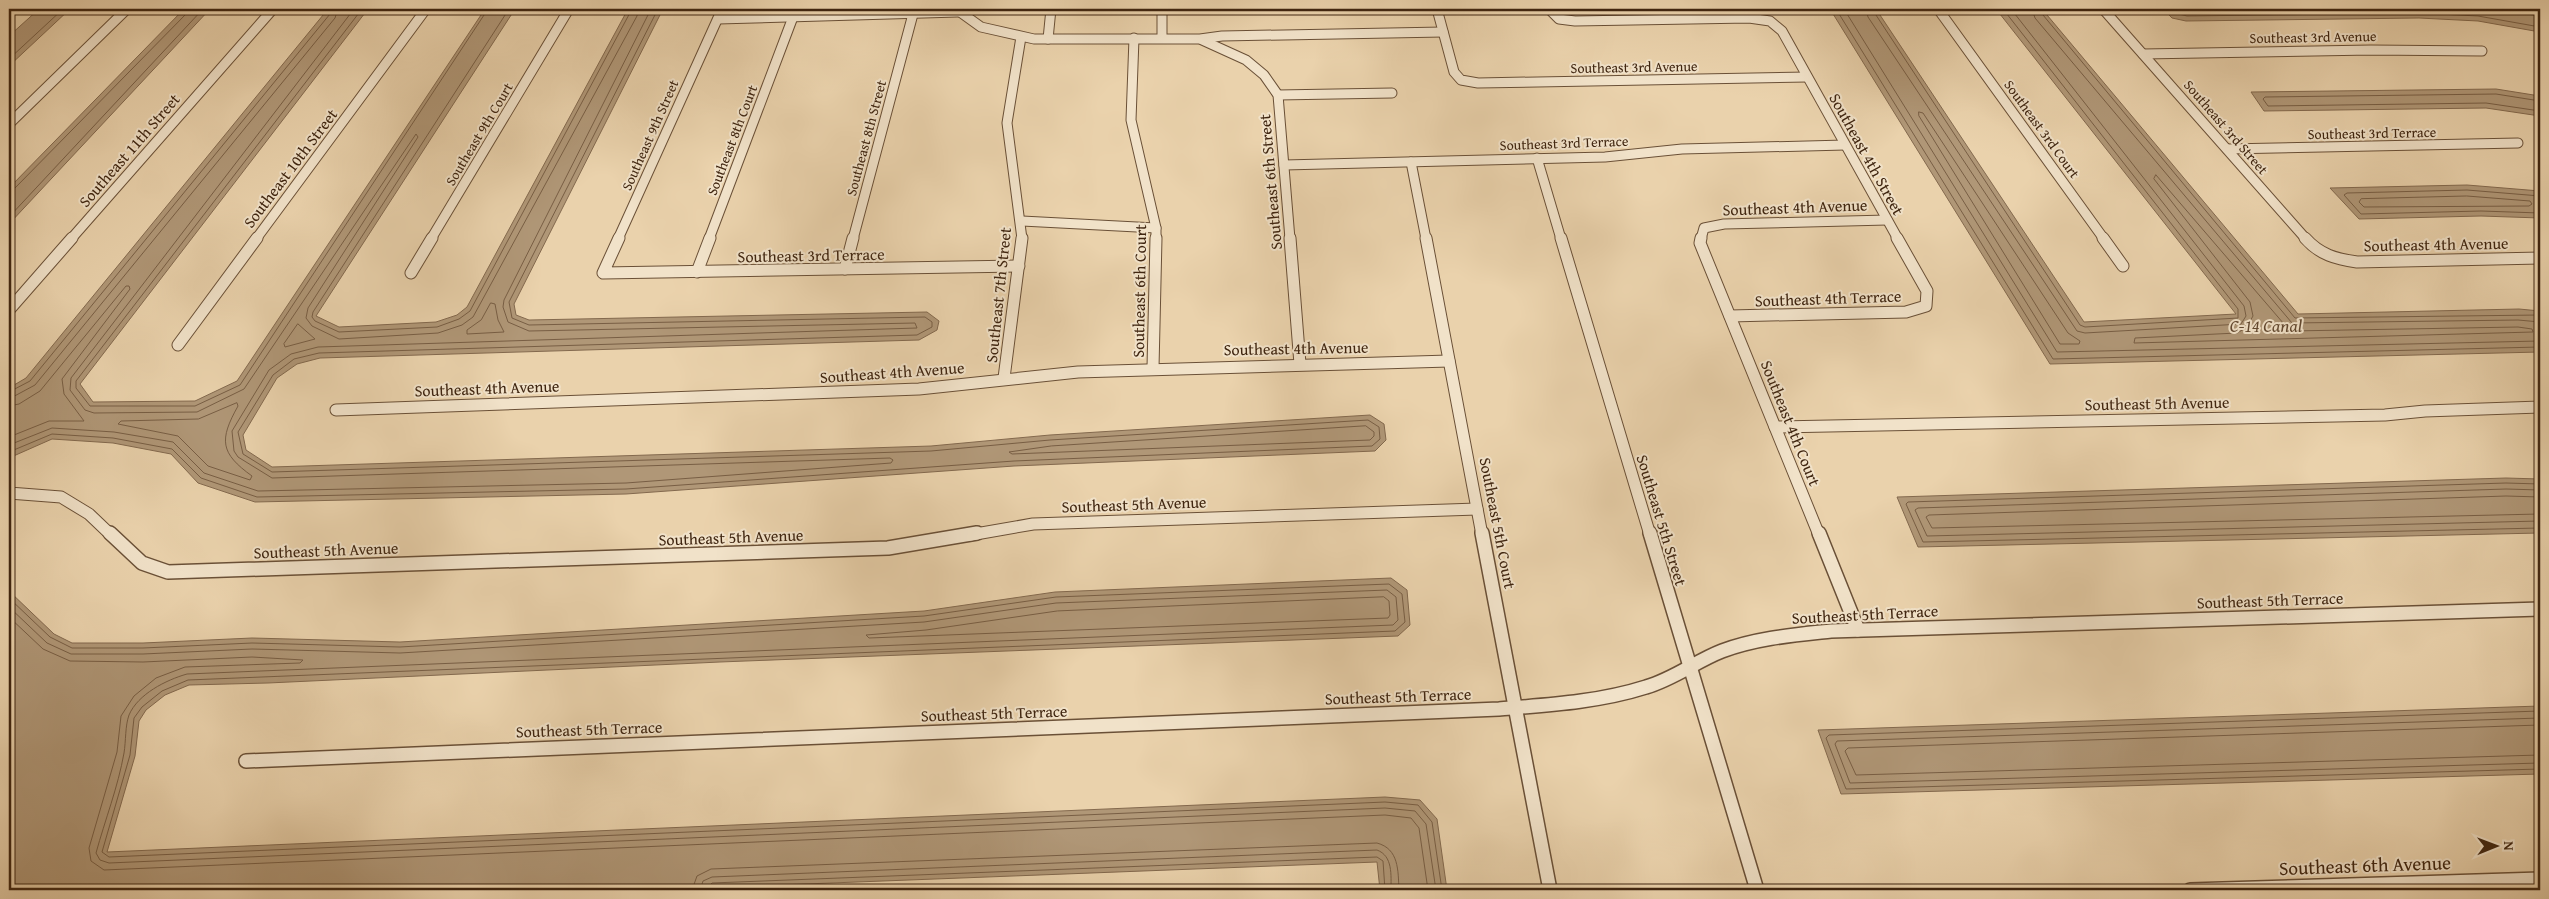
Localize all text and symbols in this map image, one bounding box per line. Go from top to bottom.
street label: Southeast 3rd Avenue [2249,26,2377,48]
street label: Southeast 3rd Avenue [1570,56,1698,78]
street label: Southeast 3rd Street [2179,75,2273,179]
street label: Southeast 9th Street [617,76,683,194]
street label: Southeast 3rd Court [1999,76,2085,182]
street label: Southeast 8th Street [841,78,891,198]
street label: Southeast 9th Court [440,79,518,189]
street label: Southeast 8th Court [702,82,762,198]
street label: Southeast 11th Street [73,88,185,212]
street label: Southeast 4th Street [1823,89,1911,220]
street label: Southeast 10th Street [237,103,343,233]
street label: Southeast 6th Street [1252,113,1288,251]
street label: Southeast 3rd Terrace [2307,122,2437,144]
street label: Southeast 3rd Terrace [1499,131,1629,155]
street label: Southeast 4th Avenue [1722,192,1868,222]
street label: Southeast 6th Court [1126,224,1152,358]
street label: Southeast 7th Street [979,226,1017,364]
street label: Southeast 4th Avenue [2363,231,2509,257]
street label: Southeast 3rd Terrace [737,242,885,268]
street label: Southeast 4th Terrace [1754,283,1902,313]
water label: C-14 Canal [2230,312,2303,339]
street label: Southeast 4th Avenue [1223,335,1369,361]
street label: Southeast 4th Avenue [819,355,965,389]
street label: Southeast 4th Court [1755,357,1827,490]
street label: Southeast 4th Avenue [414,373,560,403]
street label: Southeast 5th Avenue [2084,390,2230,416]
street label: Southeast 5th Street [1631,451,1693,589]
street label: Southeast 5th Court [1473,455,1523,591]
street label: Southeast 5th Avenue [1061,489,1207,519]
street label: Southeast 5th Avenue [658,522,804,552]
street label: Southeast 5th Avenue [253,535,399,565]
street label: Southeast 5th Terrace [2196,585,2344,615]
street label: Southeast 5th Terrace [1791,598,1939,630]
street label: Southeast 5th Terrace [1324,681,1472,711]
street label: Southeast 5th Terrace [920,698,1068,728]
street label: Southeast 5th Terrace [515,714,663,744]
north arrow [2472,822,2522,872]
text: N [2499,841,2519,851]
street label: Southeast 6th Avenue [2279,848,2452,882]

